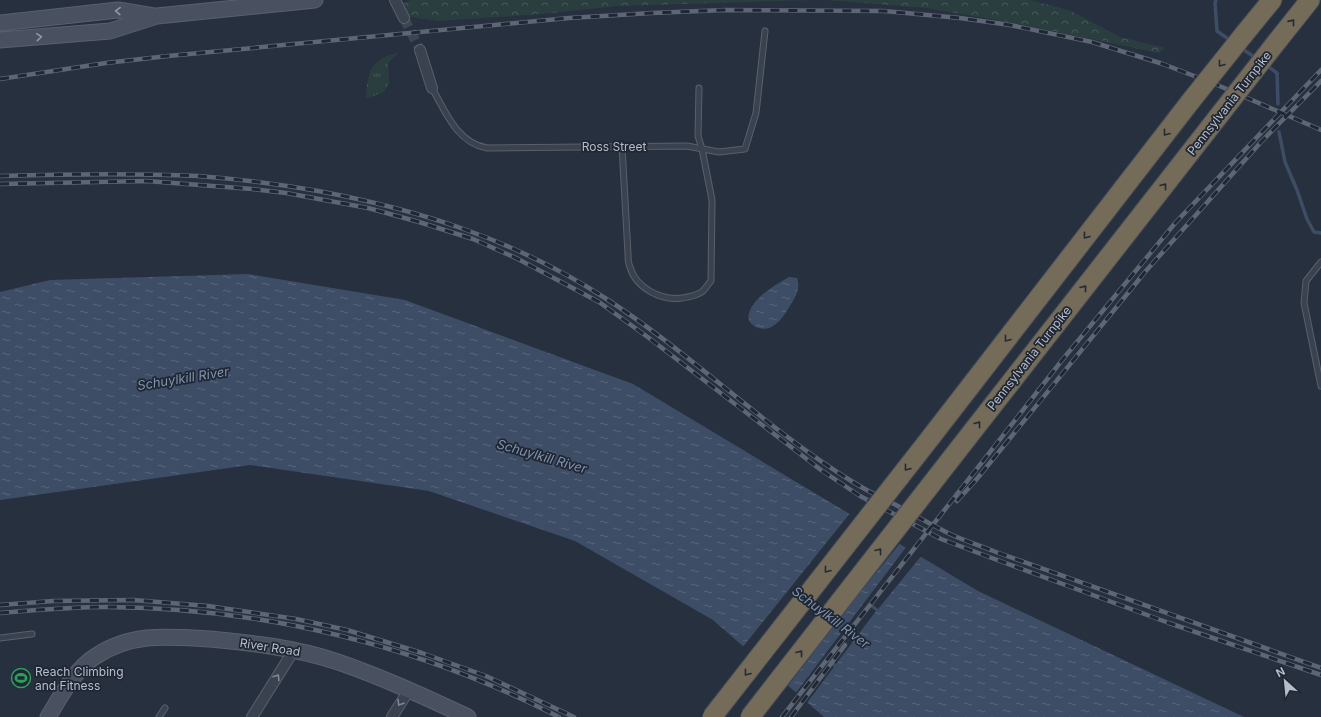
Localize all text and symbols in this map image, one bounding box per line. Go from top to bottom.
one-way arrow [115,7,121,15]
one-way arrow [1288,19,1295,26]
one-way arrow [36,33,42,42]
street label: Pennsylvania Turnpike [1184,48,1274,158]
one-way arrow [1218,59,1225,66]
one-way arrow [1164,129,1171,136]
street label: Ross Street [582,139,646,154]
one-way arrow [1159,183,1166,190]
one-way arrow [1084,231,1091,238]
one-way arrow [1079,286,1086,293]
street label: Pennsylvania Turnpike [984,303,1074,413]
one-way arrow [1005,334,1012,341]
water label: Schuylkill River [136,363,231,393]
one-way arrow [973,422,980,429]
water label: Schuylkill River [495,436,590,477]
one-way arrow [904,463,911,470]
one-way arrow [875,548,882,555]
one-way arrow [825,566,832,573]
water label: Schuylkill River [789,583,874,652]
street label: River Road [239,635,301,659]
one-way arrow [795,651,802,658]
north arrow [1265,661,1305,701]
place label: Reach Climbing and Fitness [35,664,124,693]
text: N [1274,664,1287,680]
sports icon: Reach Climbing and Fitness [10,667,32,689]
one-way arrow [745,668,752,675]
one-way arrow [273,674,280,681]
one-way arrow [398,699,405,706]

